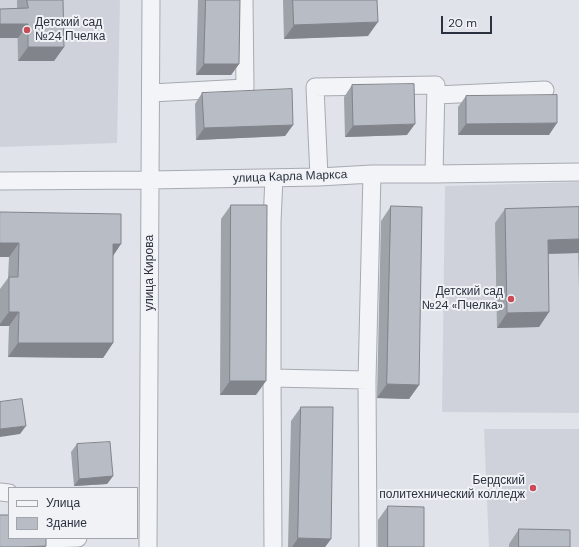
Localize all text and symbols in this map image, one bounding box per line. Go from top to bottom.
scale bar [443,8,494,34]
text: 20 m [448,15,477,31]
place label: Детский сад №24 Пчелка [35,16,105,44]
marker: Детский сад №24 Пчелка [22,25,32,35]
street label: улица Карла Маркса [233,168,347,186]
street label: улица Кирова [143,235,157,311]
place label: Детский сад №24 «Пчелка» [422,285,503,313]
marker: Детский сад №24 «Пчелка» [506,294,516,304]
place label: Бердский политехнический колледж [379,474,525,502]
marker: Бердский политехнический колледж [528,483,538,493]
legend [8,487,138,539]
text: Улица [46,495,80,511]
text: Здание [46,515,87,531]

